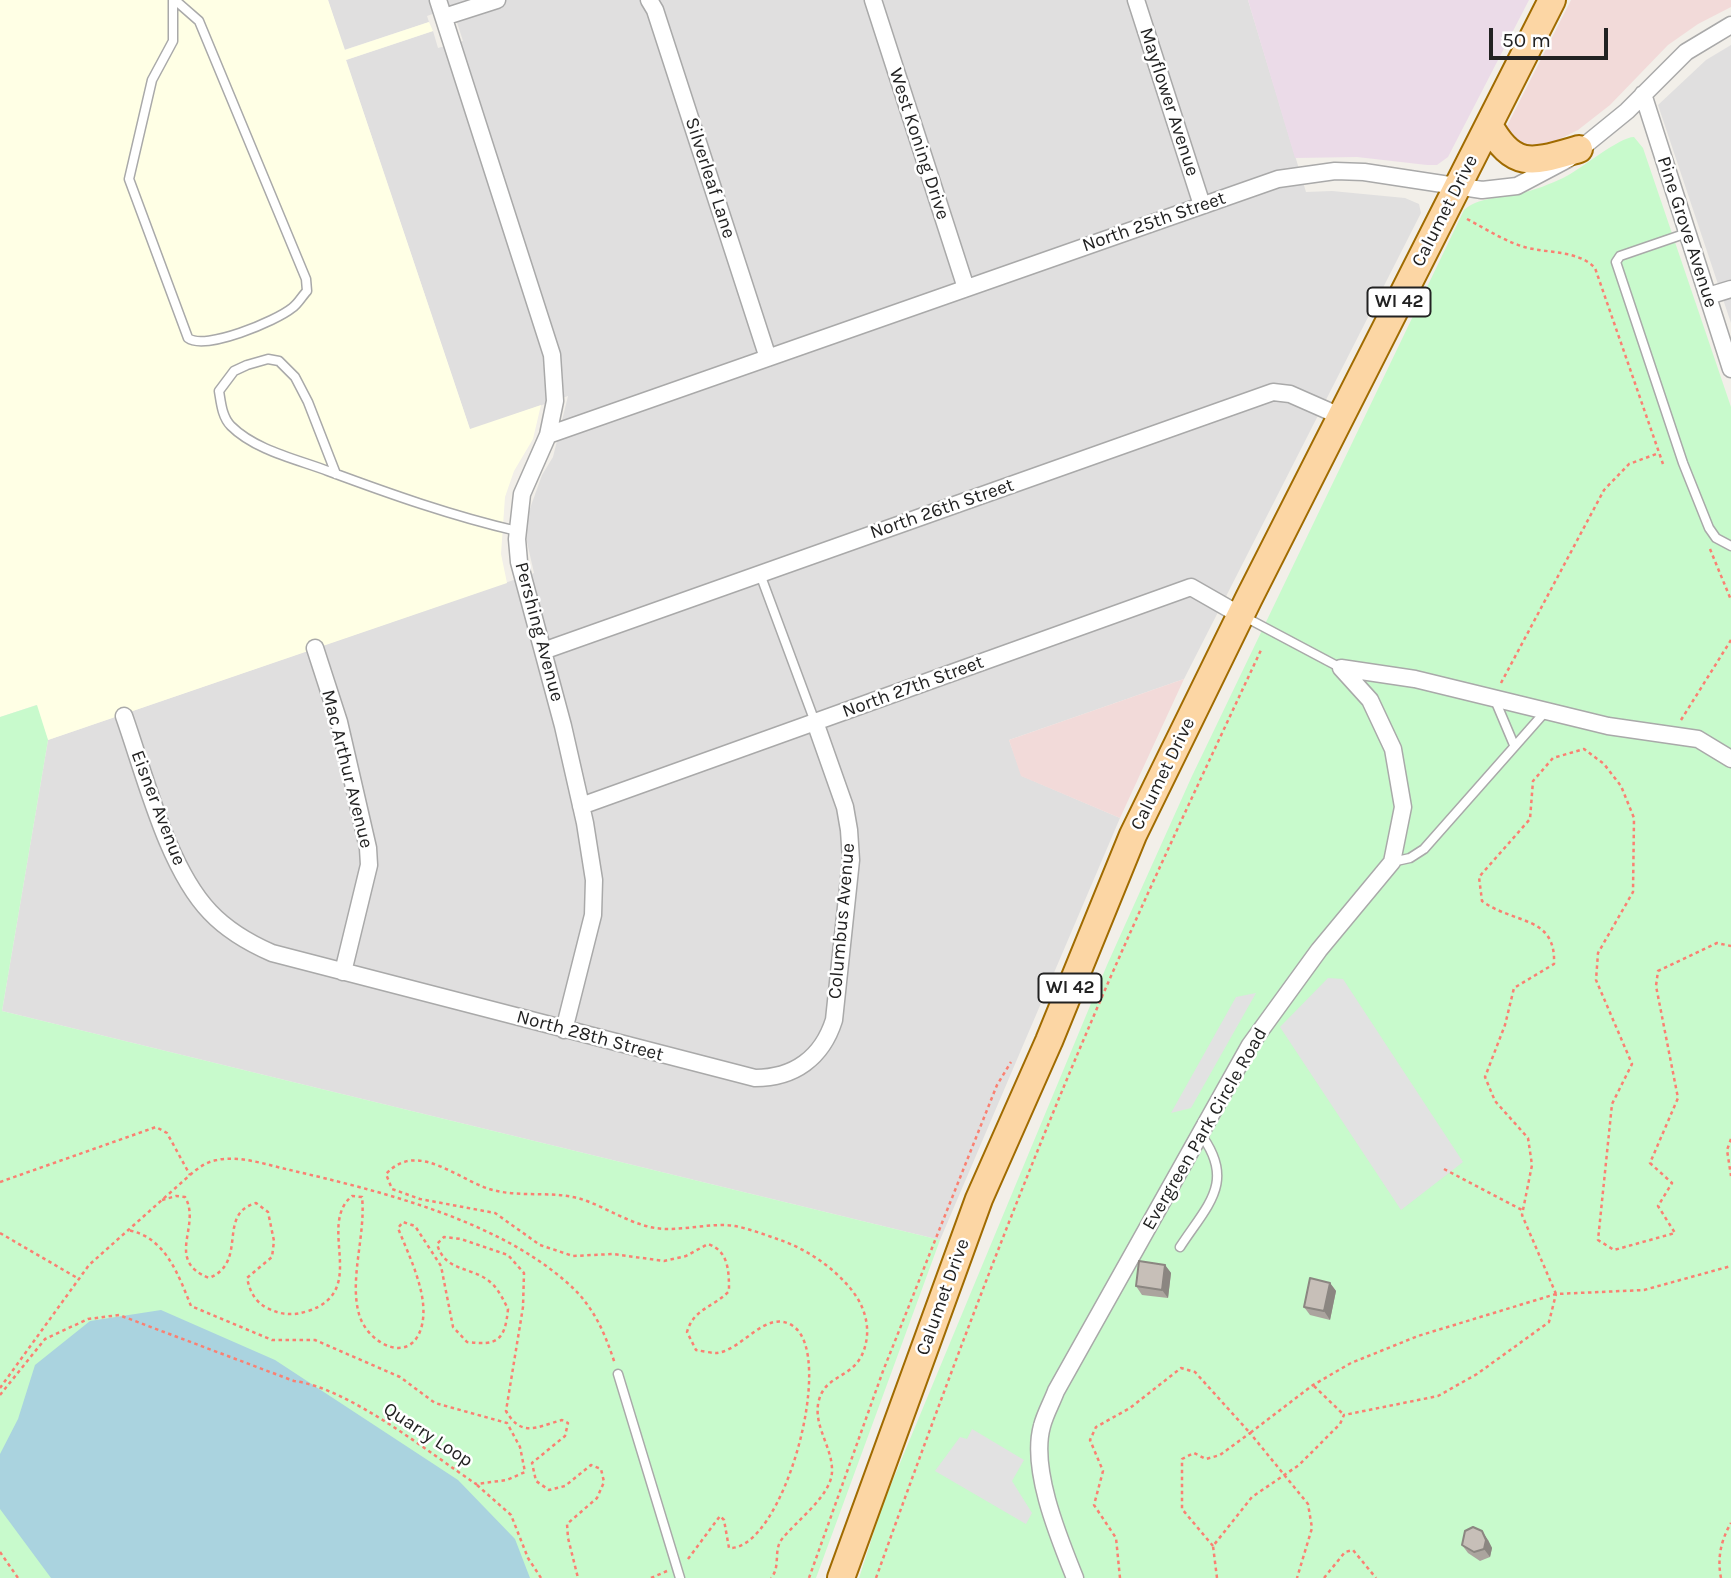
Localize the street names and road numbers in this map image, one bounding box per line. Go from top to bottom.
street label: Mayflower Avenue [1134,25,1204,179]
street label: West Koning Drive [884,65,954,223]
street label: Silverleaf Lane [680,115,740,241]
street label: Calumet Drive [1407,151,1483,271]
street label: Pine Grove Avenue [1652,153,1722,311]
street label: North 25th Street [1079,187,1229,257]
road number: WI 42 [1368,288,1430,316]
street label: North 26th Street [867,474,1017,544]
street label: Pershing Avenue [509,560,569,704]
street label: North 27th Street [839,651,987,723]
street label: Mac Arthur Avenue [316,687,378,851]
street label: Calumet Drive [1126,714,1200,834]
street label: Eisner Avenue [126,747,190,869]
street label: Columbus Avenue [824,842,860,1000]
road number: WI 42 [1038,973,1102,1002]
street label: North 28th Street [514,1005,666,1067]
street label: Evergreen Park Circle Road [1138,1024,1272,1234]
street label: Calumet Drive [911,1236,975,1358]
street label: Quarry Loop [379,1398,477,1472]

